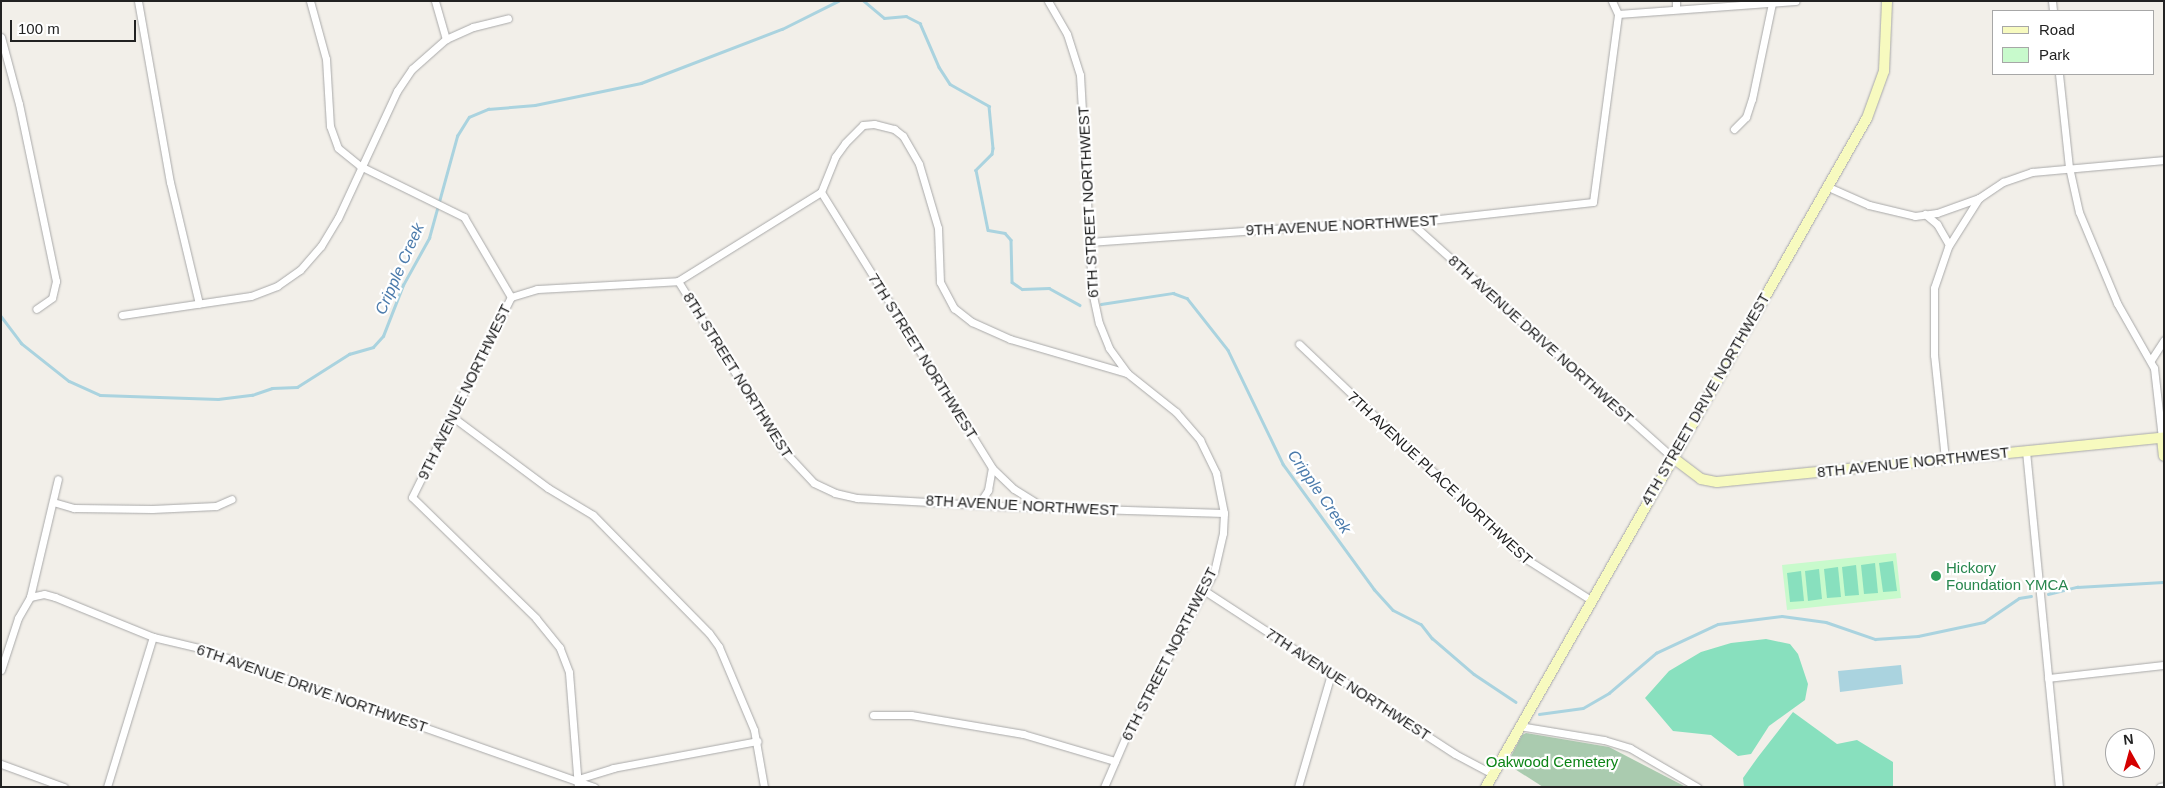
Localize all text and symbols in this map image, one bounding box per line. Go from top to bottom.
scale bar [12,10,139,42]
legend [1992,10,2155,75]
text: 100 m [18,20,60,37]
text: Road [2039,21,2075,38]
text: Park [2039,46,2070,63]
street label: 6TH STREET NORTHWEST [1074,106,1102,298]
street label: 9TH AVENUE NORTHWEST [1245,211,1439,239]
water label: Cripple Creek [371,220,429,318]
street label: 8TH AVENUE DRIVE NORTHWEST [1444,251,1638,427]
street label: 7TH STREET NORTHWEST [864,270,982,442]
street label: 8TH STREET NORTHWEST [679,289,797,461]
street label: 4TH STREET DRIVE NORTHWEST [1637,290,1773,508]
street label: 9TH AVENUE NORTHWEST [413,301,515,483]
street label: 7TH AVENUE PLACE NORTHWEST [1344,387,1536,569]
street label: 8TH AVENUE NORTHWEST [1816,443,2010,481]
water label: Cripple Creek [1283,446,1355,538]
street label: 8TH AVENUE NORTHWEST [925,491,1119,519]
place label: Hickory Foundation YMCA [1946,558,2069,593]
street label: 6TH STREET NORTHWEST [1117,564,1221,744]
marker: Hickory Foundation YMCA [1930,570,1942,582]
street label: 7TH AVENUE NORTHWEST [1262,624,1434,744]
street label: 6TH AVENUE DRIVE NORTHWEST [194,640,430,736]
north arrow [2105,728,2155,778]
text: N [2122,731,2134,748]
park label: Oakwood Cemetery [1486,753,1618,771]

